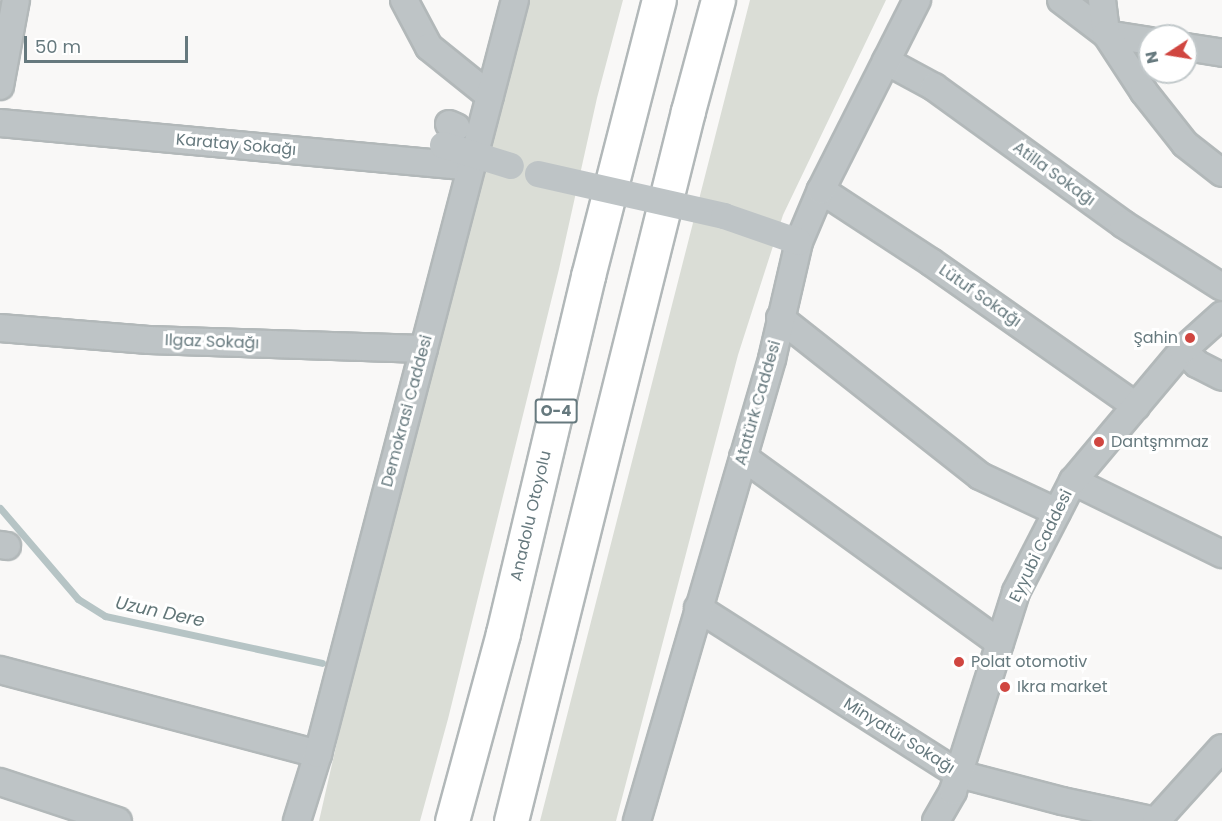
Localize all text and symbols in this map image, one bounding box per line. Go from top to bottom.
scale bar [27,24,190,62]
north arrow [1138,24,1198,84]
text: 50 m [35,34,81,59]
text: N [1139,49,1164,66]
street label: Karatay Sokağı [175,130,297,160]
street label: Atilla Sokağı [1009,138,1099,210]
street label: Lütuf Sokağı [935,261,1025,331]
place label: Şahin [1133,328,1178,348]
street label: Ilgaz Sokağı [164,331,260,353]
marker: Şahin [1183,331,1197,345]
street label: Demokrasi Caddesi [377,333,437,489]
street label: Atatürk Caddesi [731,338,785,468]
road number: O-4 [534,399,578,423]
place label: Dantşmmaz [1111,432,1209,452]
marker: Dantşmmaz [1092,435,1106,449]
street label: Anadolu Otoyolu [507,449,555,583]
street label: Eyyubi Caddesi [1006,487,1076,605]
water label: Uzun Dere [113,592,207,632]
place label: Polat otomotiv [971,652,1087,672]
marker: Polat otomotiv [952,655,966,669]
place label: Ikra market [1017,677,1107,697]
marker: Ikra market [998,680,1012,694]
street label: Minyatür Sokağı [840,694,958,778]

